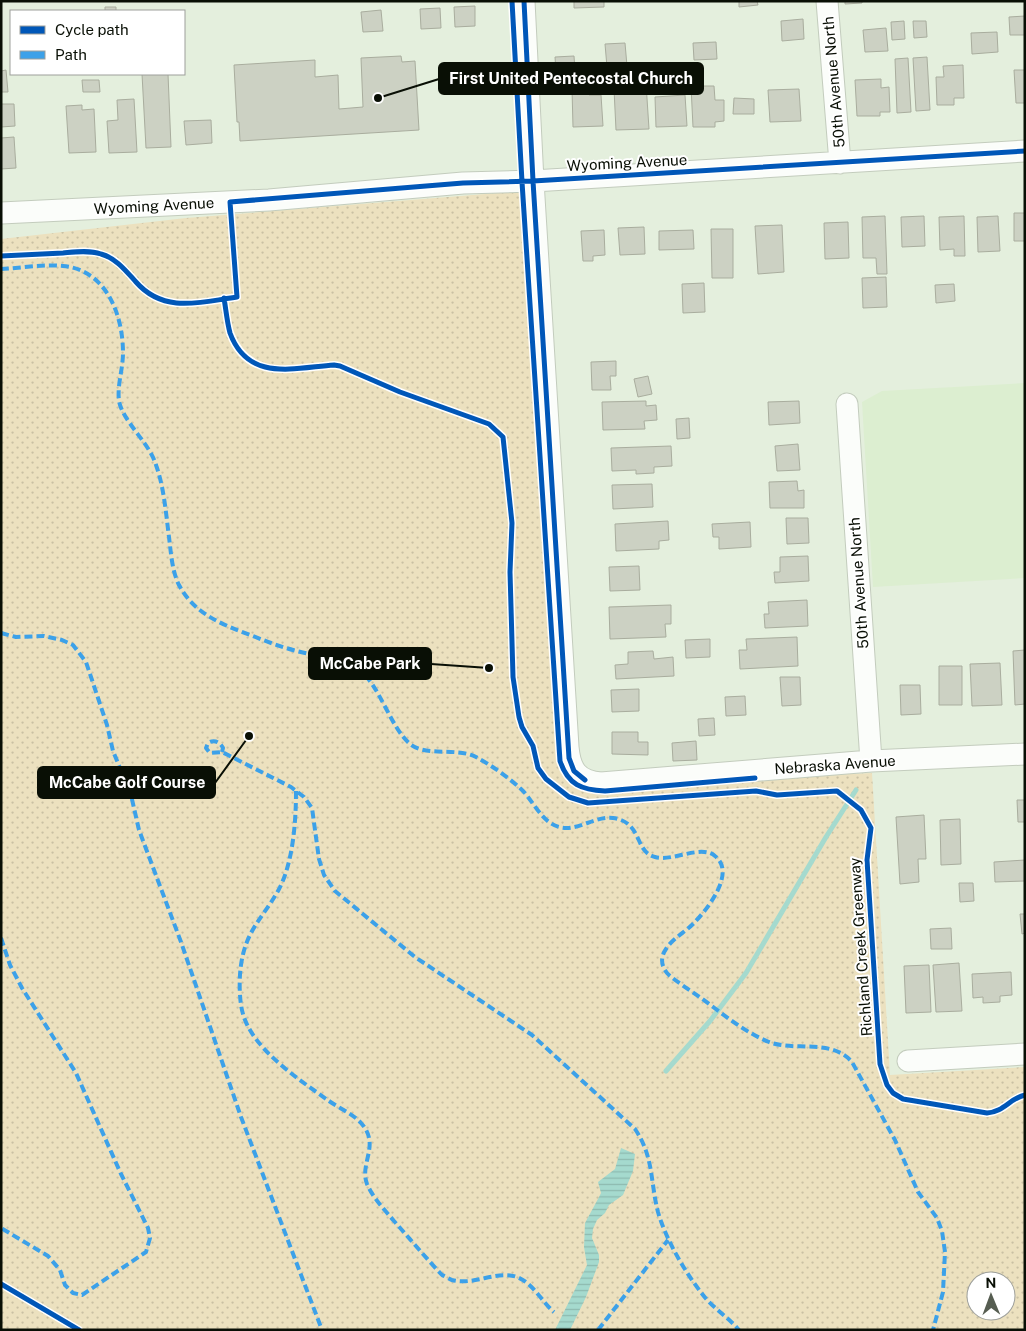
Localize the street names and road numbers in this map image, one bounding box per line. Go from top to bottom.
street label: 50th Avenue North [819,16,848,148]
street label: Wyoming Avenue [566,151,688,174]
street label: Wyoming Avenue [93,194,215,217]
street label: 50th Avenue North [845,517,872,649]
street label: Nebraska Avenue [774,752,896,777]
street label: Richland Creek Greenway [846,857,875,1037]

